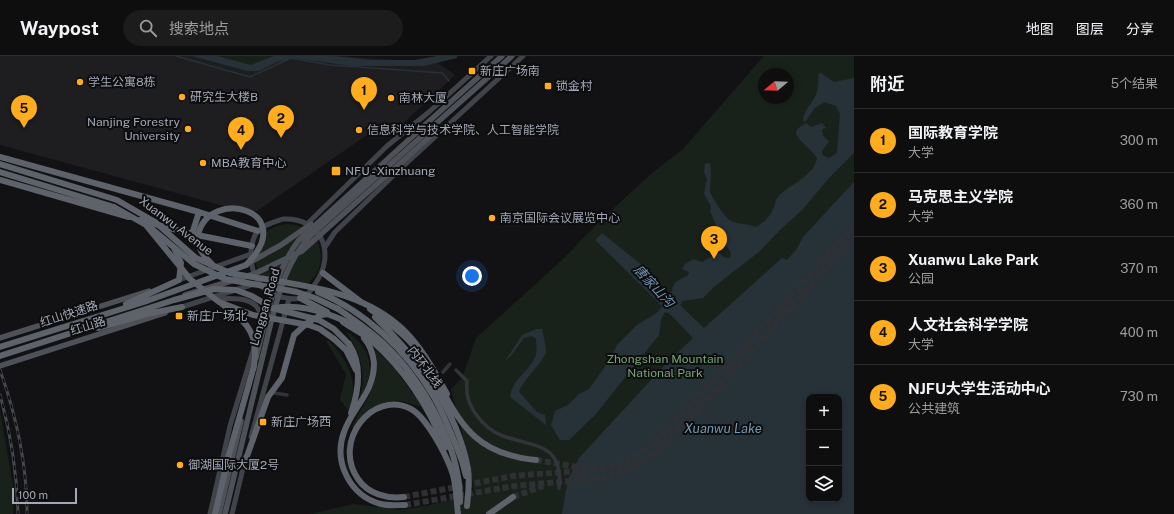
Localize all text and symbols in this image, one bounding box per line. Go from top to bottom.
search box [123,10,403,46]
text: Waypost [20,17,99,39]
icon: search [137,17,159,39]
text: 搜索地点 [169,20,229,37]
text: 地图 [1026,21,1054,37]
text: 图层 [1076,21,1104,37]
text: 分享 [1126,21,1154,37]
place label: 新庄广场南 [480,64,540,78]
marker: 新庄广场南 [467,66,477,76]
north arrow [758,68,794,104]
text: 附近 [870,74,904,94]
place label: 学生公寓8栋 [88,75,156,89]
text: 5个结果 [1111,76,1158,91]
marker: 学生公寓8栋 [75,77,85,87]
pin: 1 [351,77,377,110]
place label: 锁金村 [556,79,593,93]
marker: 锁金村 [543,81,553,91]
place label: 研究生大楼B [190,90,258,104]
place label: 南林大厦 [399,91,447,105]
marker: 研究生大楼B [177,92,187,102]
marker: 南林大厦 [386,93,396,103]
pin: 5 [11,95,37,128]
pin: 2 [268,105,294,138]
place label: Nanjing Forestry University [87,115,181,143]
pin: 4 [228,117,254,150]
place label: 信息科学与技术学院、人工智能学院 [367,123,559,137]
marker: Nanjing Forestry University [183,124,193,134]
text: 国际教育学院 [908,124,998,141]
marker: 信息科学与技术学院、人工智能学院 [354,125,364,135]
text: 1 [880,133,886,148]
text: 300 m [1120,133,1158,148]
text: 大学 [908,145,934,160]
place label: MBA教育中心 [211,156,286,170]
marker: MBA教育中心 [198,158,208,168]
place label: NFU - Xinzhuang [345,164,436,178]
marker: NFU - Xinzhuang [330,165,342,177]
text: 马克思主义学院 [908,188,1013,205]
street label: Xuanwu Avenue [136,194,216,258]
text: 2 [879,197,887,212]
text: 360 m [1120,197,1158,212]
text: 大学 [908,209,934,224]
place label: 南京国际会议展览中心 [500,211,620,225]
marker: 南京国际会议展览中心 [487,213,497,223]
pin: 3 [701,226,727,259]
text: Xuanwu Lake Park [908,251,1039,268]
text: 3 [879,261,887,276]
text: 370 m [1120,261,1158,276]
water label: 唐家山沟 [631,262,679,312]
your location [462,266,482,286]
street label: Longpan Road [247,267,283,347]
text: 公园 [908,271,934,286]
street label: 红山快速路 [38,298,100,330]
place label: 新庄广场北 [187,309,247,323]
marker: 新庄广场北 [174,311,184,321]
street label: 红山路 [69,314,107,338]
text: 人文社会科学学院 [908,316,1028,333]
text: 4 [879,325,887,340]
text: 400 m [1120,325,1158,340]
text: 大学 [908,337,934,352]
street label: 内环北线 [405,344,445,390]
park label: Zhongshan Mountain National Park [606,352,724,380]
text: NJFU大学生活动中心 [908,380,1051,397]
text: 5 [879,389,887,404]
text: 730 m [1120,389,1158,404]
map controls [806,394,842,502]
button: + [806,394,842,430]
text: 公共建筑 [908,401,960,416]
place label: 新庄广场西 [271,415,331,429]
marker: 新庄广场西 [258,417,268,427]
water label: Xuanwu Lake [684,421,762,436]
button: − [806,430,842,466]
place label: 御湖国际大厦2号 [188,458,279,472]
marker: 御湖国际大厦2号 [175,460,185,470]
button: layers [806,466,842,502]
scale bar [12,486,77,505]
text: 100 m [18,489,48,501]

